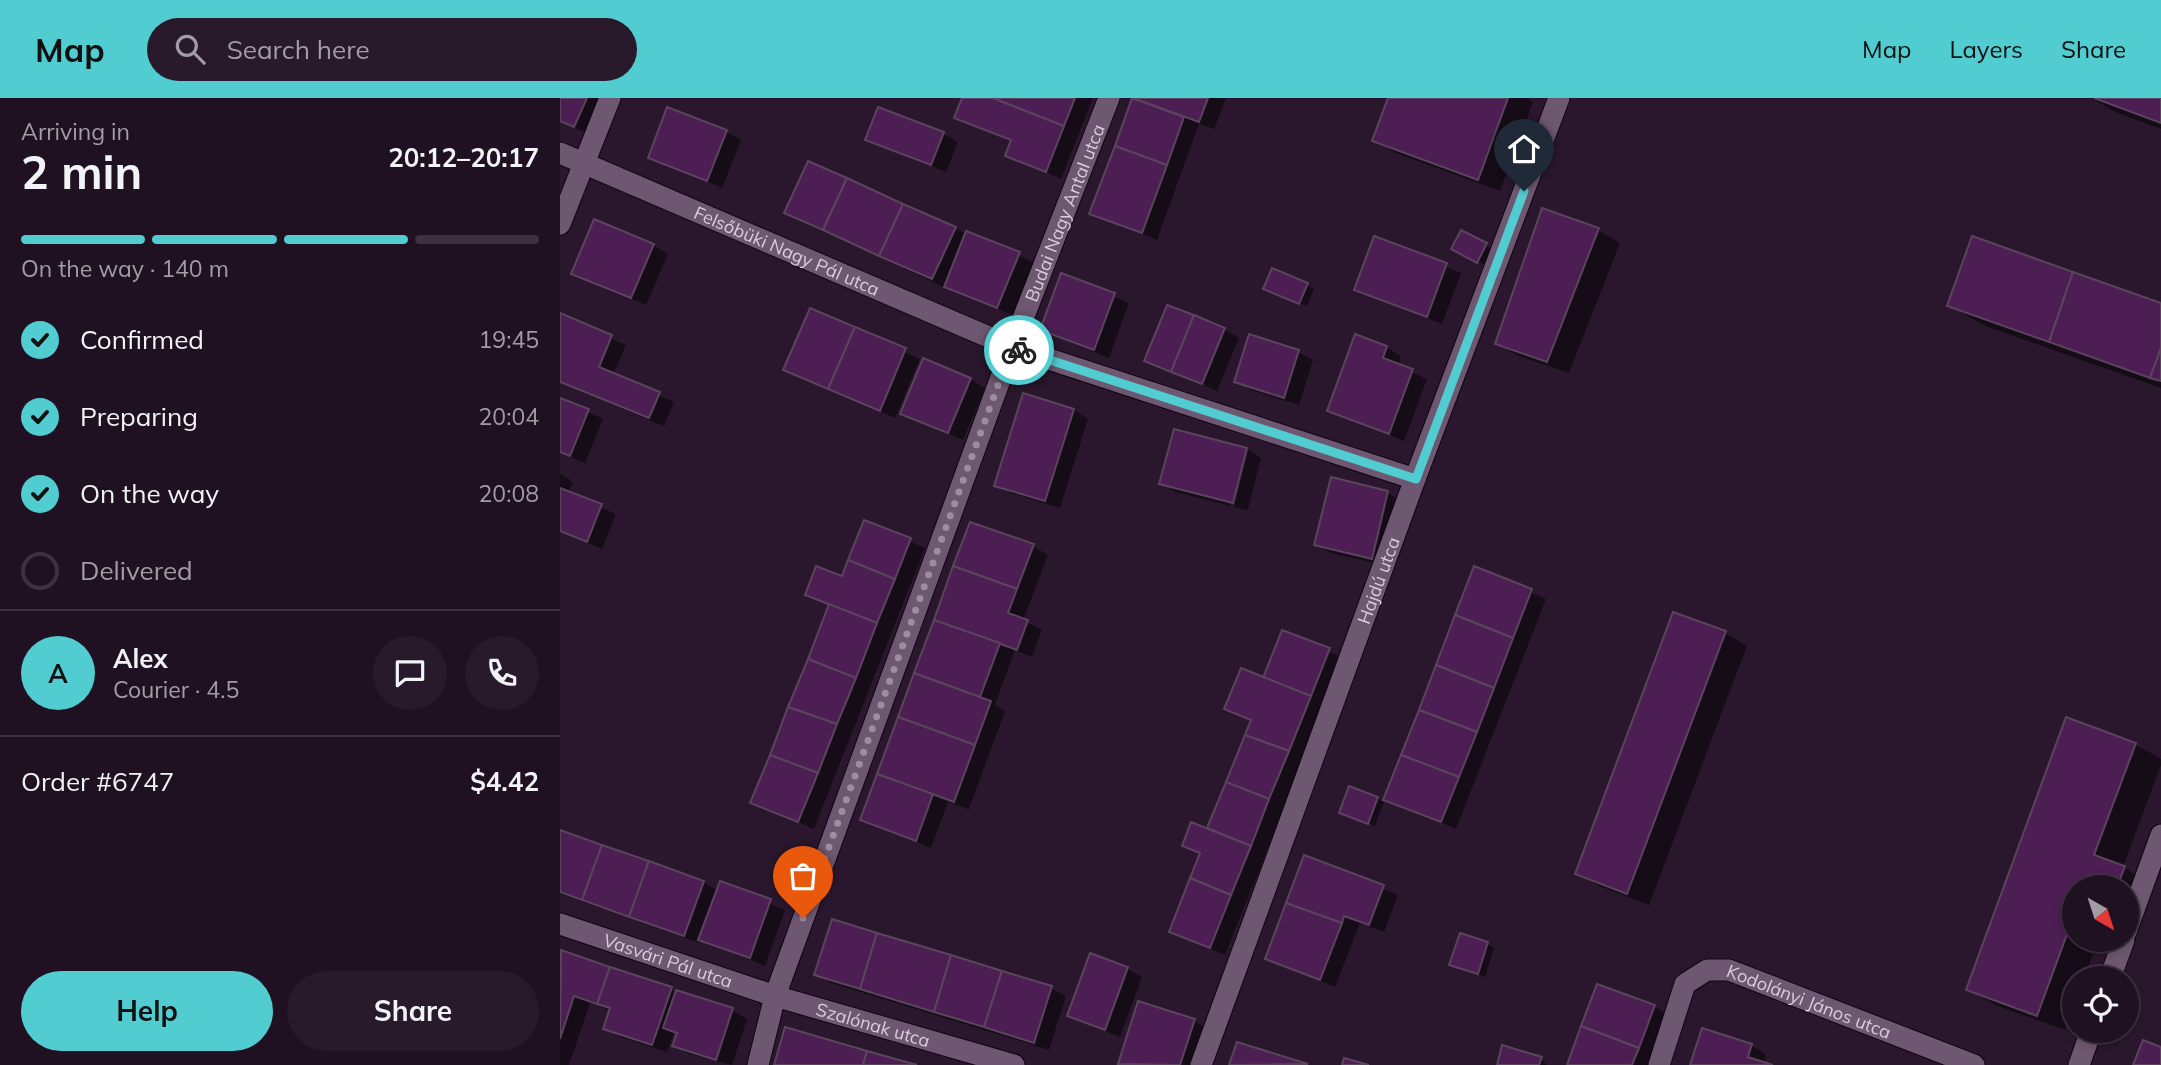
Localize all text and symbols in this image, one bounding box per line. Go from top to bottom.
search box [147,18,637,81]
text: Map [35,29,105,70]
icon: search [171,30,209,68]
text: Search here [227,33,370,66]
text: Map [1862,34,1911,64]
text: Layers [1949,34,2023,64]
text: Share [2061,34,2126,64]
text: Arriving in [21,117,130,146]
pin [1494,119,1554,191]
street label: Budai Nagy Antal utca [1019,121,1109,305]
icon: home [1505,130,1543,168]
text: 20:12–20:17 [388,141,539,174]
text: 2 min [21,143,142,201]
street label: Felsőbüki Nagy Pál utca [691,200,883,300]
text: On the way · 140 m [21,254,229,283]
courier [984,315,1054,385]
icon: check [21,321,59,359]
text: Confirmed [80,323,204,356]
text: 19:45 [479,325,539,354]
icon: bike [1000,331,1038,369]
icon: check [21,398,59,436]
text: Preparing [80,400,198,433]
text: 20:04 [479,402,539,431]
icon: check [21,475,59,513]
text: On the way [80,477,219,510]
text: 20:08 [479,479,539,508]
street label: Hajdú utca [1352,534,1404,627]
text: Delivered [80,554,193,587]
button: chat [373,636,447,710]
button: phone [465,636,539,710]
text: Alex [113,642,168,675]
text: A [48,657,68,690]
text: Courier · 4.5 [113,675,239,704]
text: Order #6747 [21,765,174,798]
text: $4.42 [470,765,539,798]
pin [773,846,833,918]
icon: bag [784,857,822,895]
north arrow [2062,875,2138,952]
map controls [2062,875,2139,1043]
street label: Vasvári Pál utca [601,928,736,993]
street label: Kodolányi János utca [1724,959,1894,1043]
button: locate [2062,966,2139,1043]
button: Help [21,971,273,1051]
button: Share [287,971,539,1051]
street label: Szalónak utca [814,997,933,1052]

